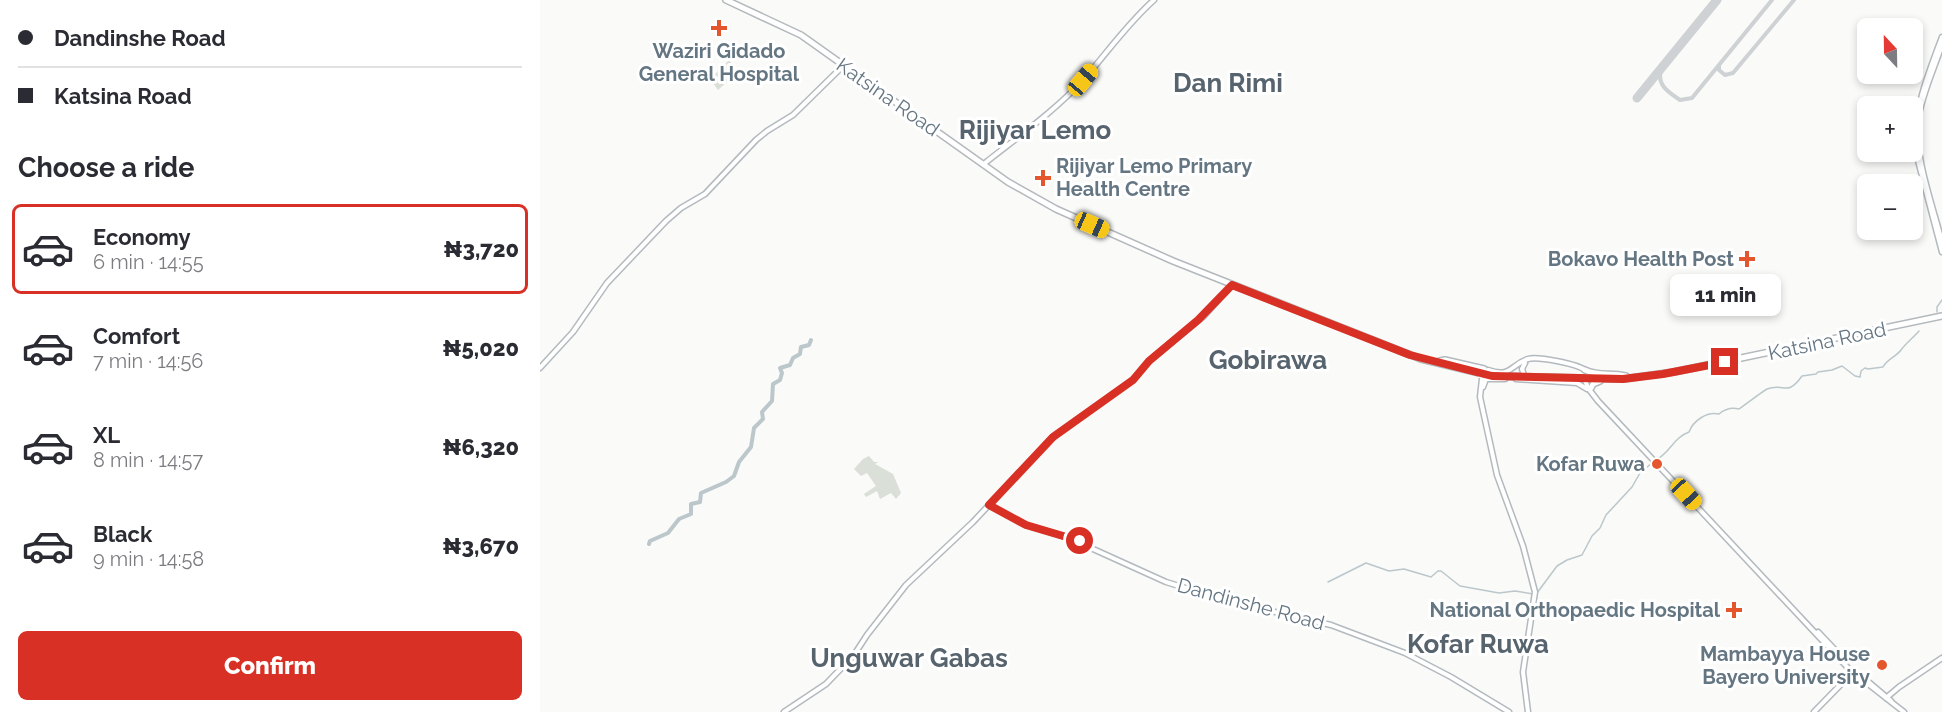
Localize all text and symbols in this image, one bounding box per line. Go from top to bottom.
north arrow [1857,18,1923,84]
map controls [1857,18,1923,240]
marker: Waziri Gidado General Hospital [710,19,728,37]
text: Dandinshe Road [54,25,226,51]
place label: Waziri Gidado General Hospital [639,39,800,86]
street label: Katsina Road [832,53,944,141]
car [1065,60,1101,100]
district label: Dan Rimi [1173,68,1283,98]
text: Katsina Road [54,83,192,109]
button: + [1857,96,1923,162]
district label: Rijiyar Lemo [959,115,1111,145]
text: Choose a ride [18,152,194,183]
place label: Rijiyar Lemo Primary Health Centre [1056,154,1252,201]
marker: Rijiyar Lemo Primary Health Centre [1034,169,1052,187]
button: − [1857,174,1923,240]
car [1072,209,1112,241]
icon: car [21,222,75,276]
text: Economy [93,224,191,250]
text: ₦3,720 [444,236,519,262]
place label: Bokavo Health Post [1548,247,1734,271]
text: 6 min · 14:55 [93,250,204,274]
marker: Bokavo Health Post [1738,250,1756,268]
callout: 11 min [1670,275,1780,317]
text: 11 min [1695,283,1756,307]
street label: Katsina Road [1766,317,1888,365]
icon: car [21,321,75,375]
text: Comfort [93,323,180,349]
text: ₦5,020 [443,335,519,361]
district label: Gobirawa [1209,345,1327,375]
route end [1711,348,1738,375]
text: 7 min · 14:56 [93,349,203,373]
icon: car [21,420,75,474]
text: XL [93,422,120,448]
text: ₦6,320 [442,434,519,460]
text: 8 min · 14:57 [93,448,203,472]
place label: Kofar Ruwa [1536,452,1645,476]
marker: Kofar Ruwa [1650,457,1664,471]
car [1667,475,1705,513]
icon: car [21,519,75,573]
text: Black [93,521,152,547]
route start [1066,527,1093,554]
text: ₦3,670 [443,533,519,559]
text: 9 min · 14:58 [93,547,204,571]
street label: Dandinshe Road [1175,573,1327,635]
place label: National Orthopaedic Hospital [1430,598,1721,622]
marker: National Orthopaedic Hospital [1725,601,1743,619]
district label: Kofar Ruwa [1407,629,1549,659]
button: Confirm [18,631,522,700]
place label: Mambayya House Bayero University [1700,642,1870,689]
district label: Unguwar Gabas [810,643,1008,673]
marker: Mambayya House Bayero University [1875,658,1889,672]

